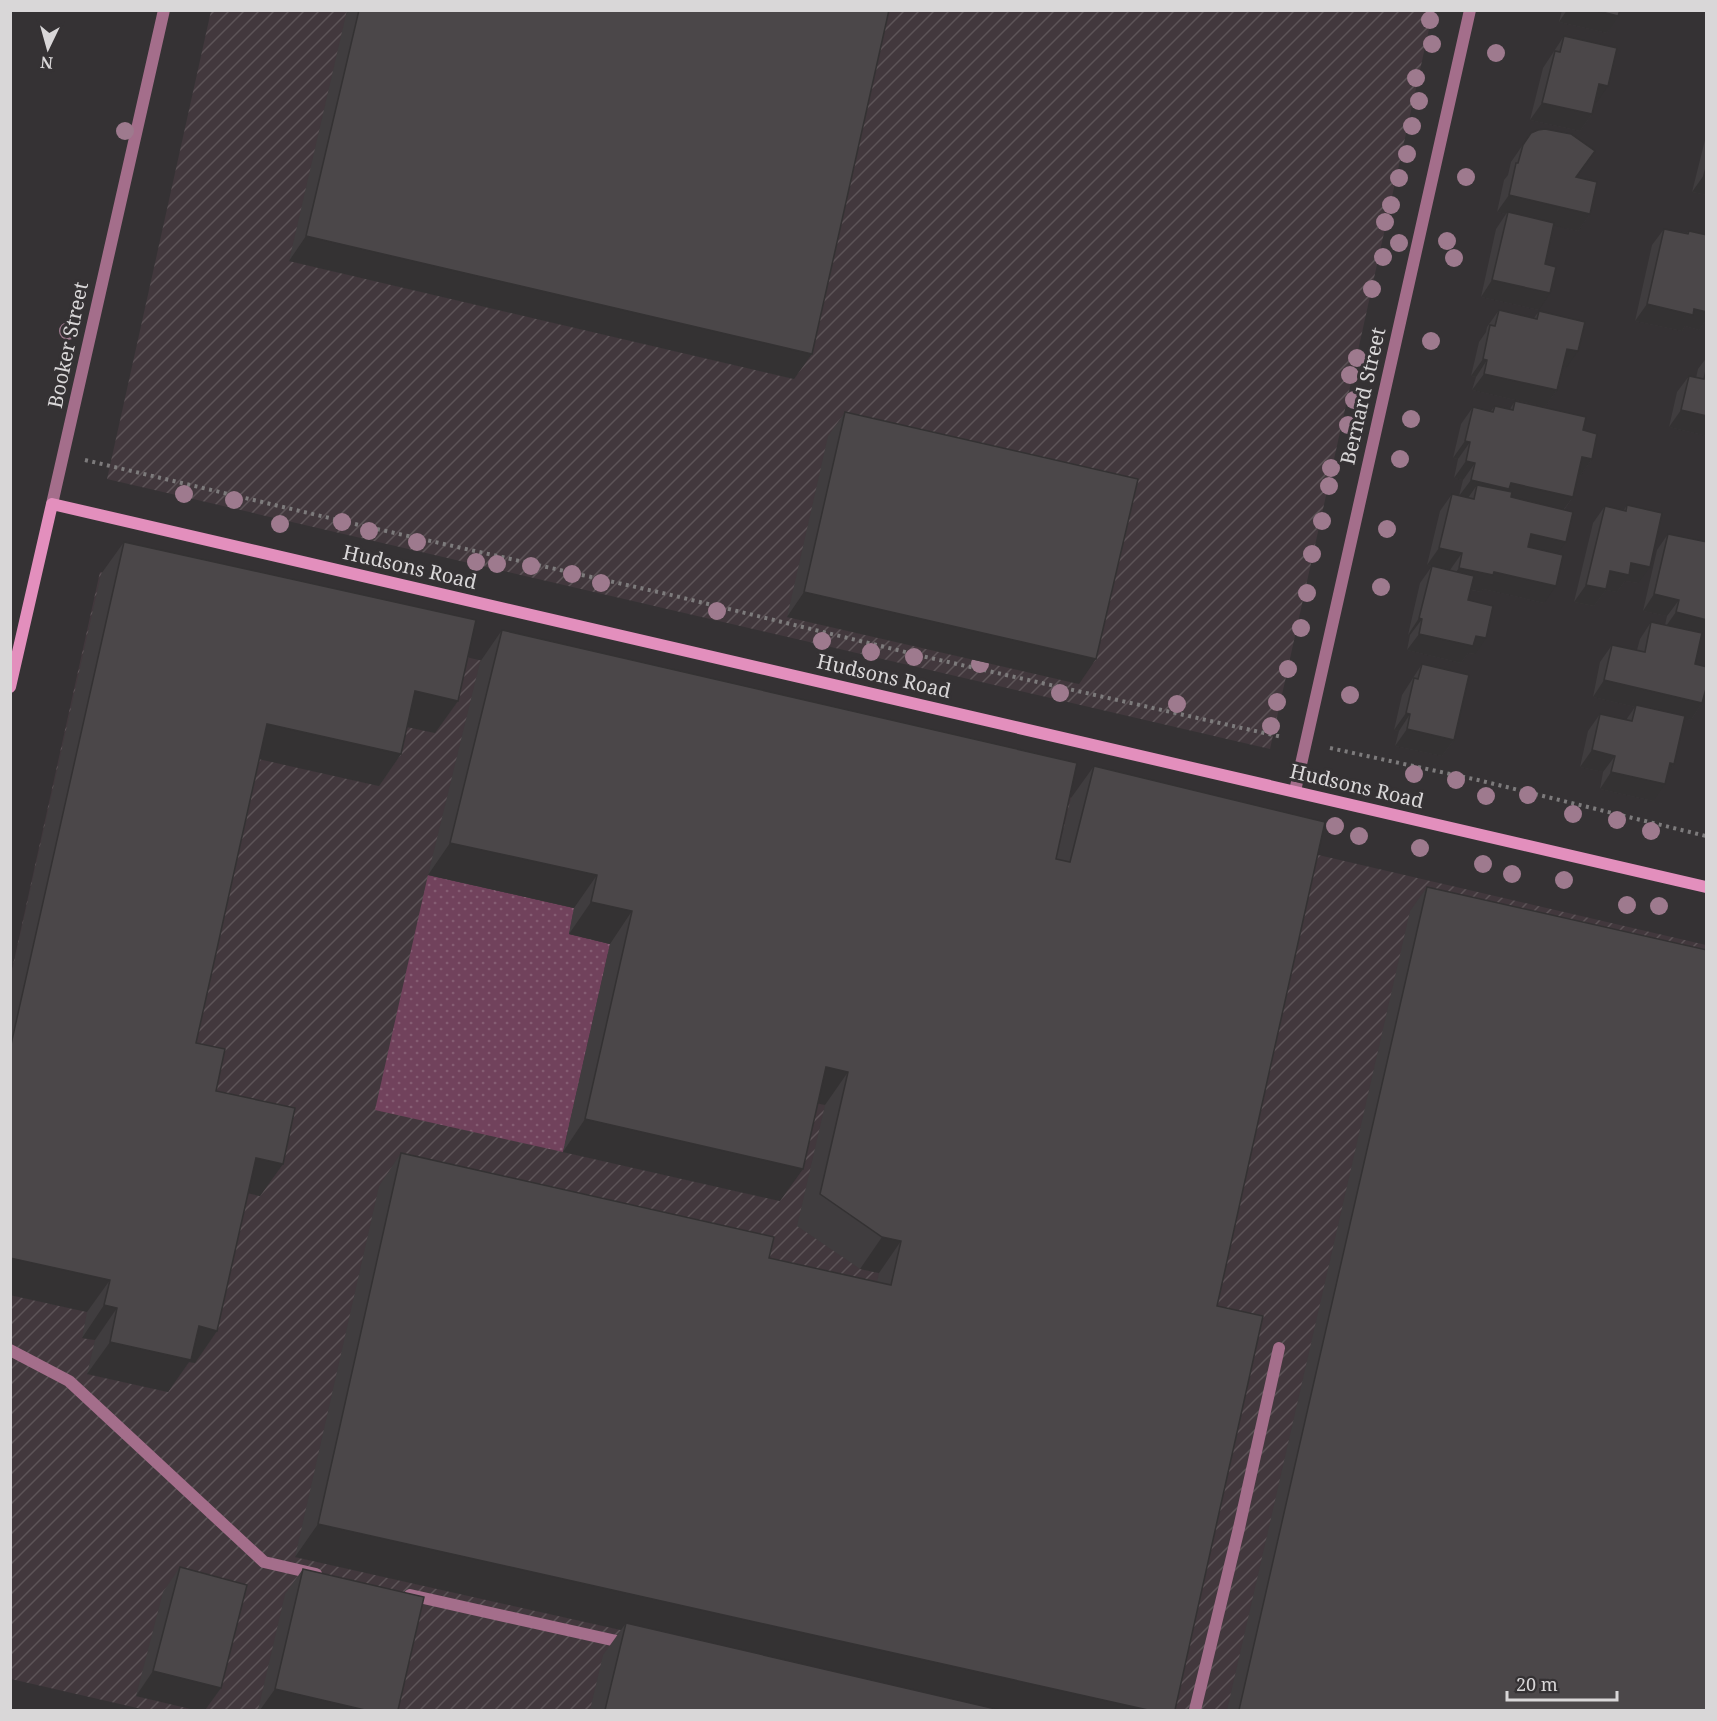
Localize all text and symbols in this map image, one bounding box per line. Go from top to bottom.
north arrow [18,18,78,78]
text: N [39,51,54,74]
street label: Booker Street [41,279,94,411]
street label: Bernard Street [1334,325,1391,467]
street label: Hudsons Road [340,538,480,595]
street label: Hudsons Road [814,647,954,704]
street label: Hudsons Road [1287,757,1427,814]
scale bar [1507,1664,1616,1702]
text: 20 m [1516,1672,1558,1696]

